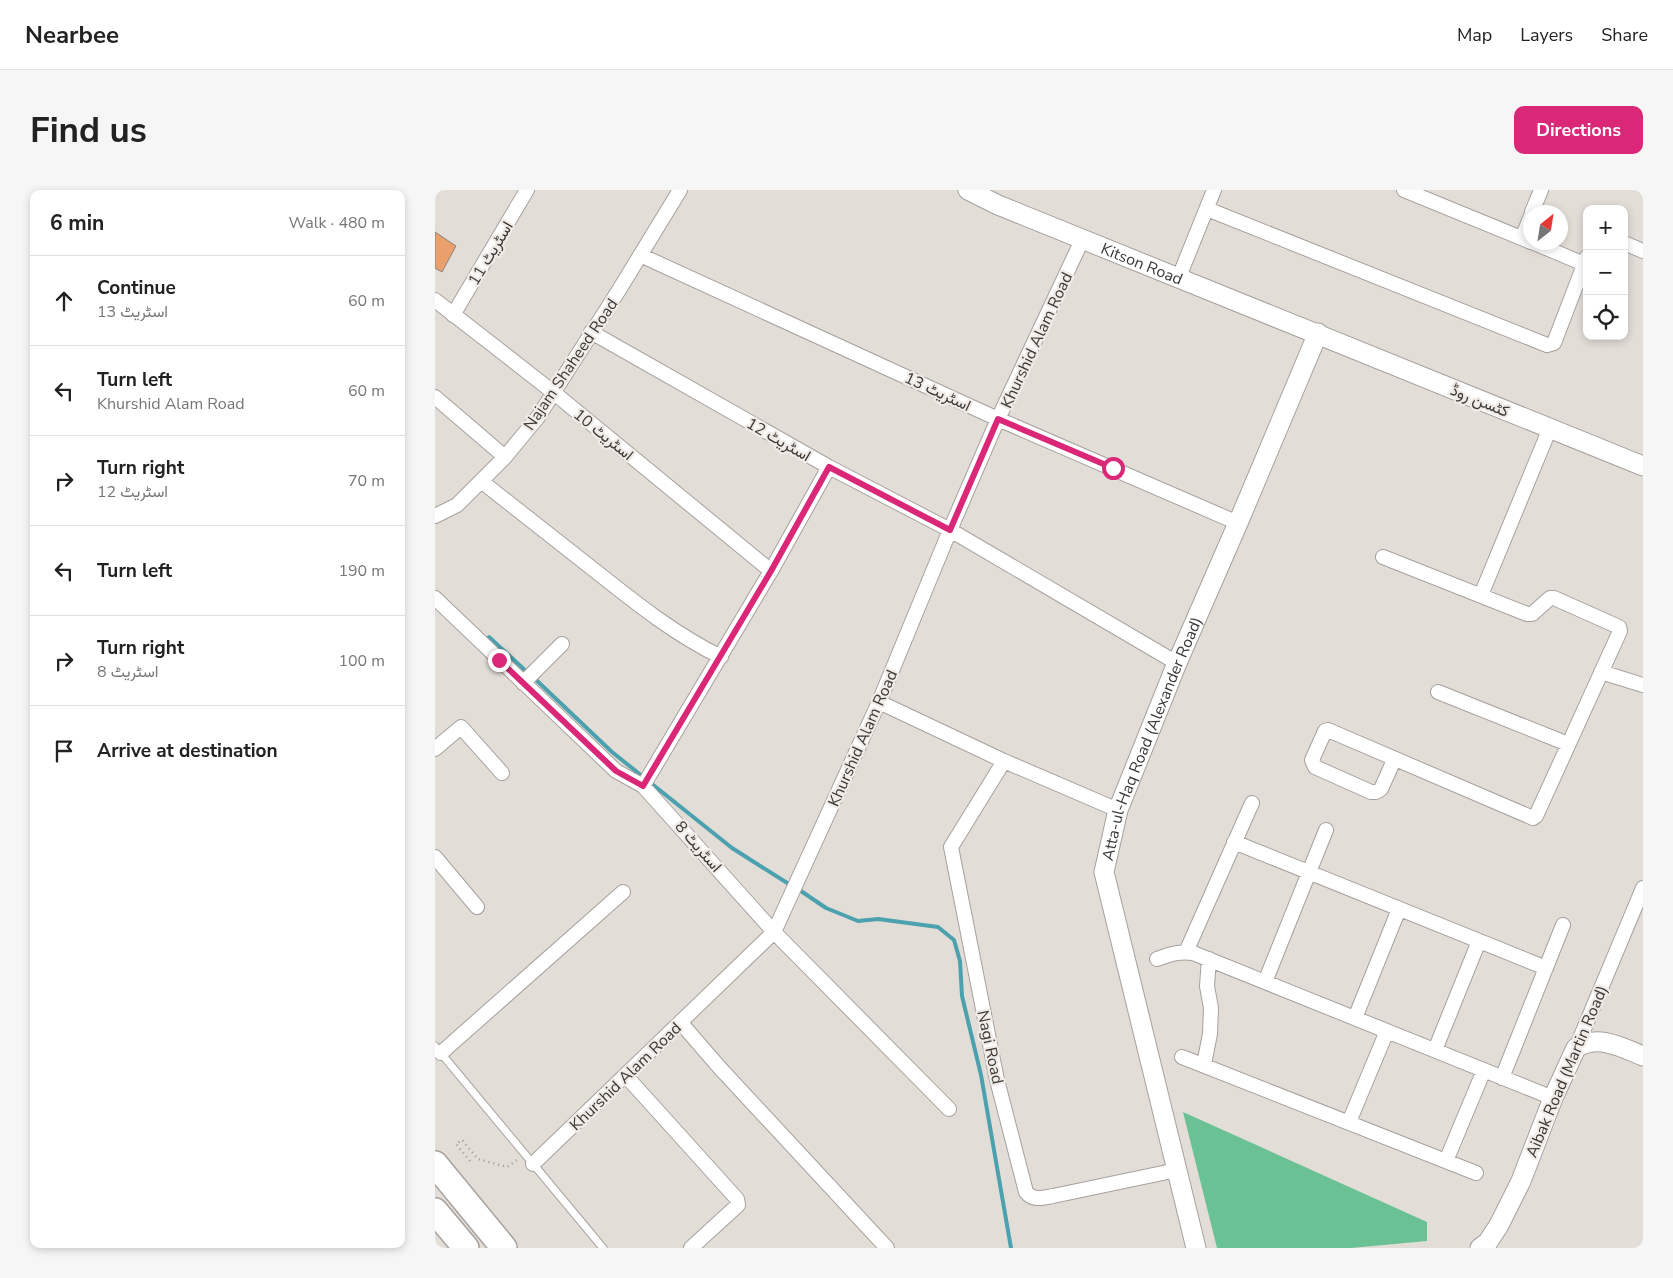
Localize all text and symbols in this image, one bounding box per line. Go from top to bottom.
text: Nearbee [25,19,119,51]
text: Map [1457,23,1492,47]
text: Layers [1520,23,1573,47]
text: Share [1601,23,1648,47]
button: Directions [1514,106,1643,154]
text: Find us [30,107,147,154]
north arrow [1523,205,1568,250]
map controls [1583,205,1628,340]
button: + [1583,205,1628,250]
text: 6 min [50,209,104,237]
text: Walk · 480 m [289,212,385,234]
street label: اسٹریٹ 11 [463,217,519,290]
street label: Kitson Road [1098,238,1186,291]
button: − [1583,250,1628,295]
street label: Khurshid Alam Road [996,269,1078,412]
text: Continue [97,275,176,301]
icon: ahead [50,287,78,315]
text: 60 m [348,290,385,312]
street label: Najam Shaheed Road [518,294,623,435]
button: locate [1583,295,1628,340]
text: اسٹریٹ 13 [97,301,168,323]
text: Turn left [97,367,172,393]
street label: اسٹریٹ 13 [901,367,974,417]
icon: left [50,377,78,405]
street label: کٹسن روڈ [1447,379,1512,423]
text: 60 m [348,380,385,402]
text: Khurshid Alam Road [97,393,245,415]
street label: اسٹریٹ 10 [569,404,638,466]
street label: اسٹریٹ 12 [742,413,815,467]
text: Turn right [97,455,184,481]
route start [1102,457,1125,480]
icon: right [50,467,78,495]
text: 70 m [348,470,385,492]
text: اسٹریٹ 12 [97,481,168,503]
icon: left [50,557,78,585]
text: Turn left [97,558,172,584]
text: 190 m [338,560,385,582]
street label: Atta-ul-Haq Road (Alexander Road) [1097,613,1208,863]
text: Turn right [97,635,184,661]
icon: right [50,647,78,675]
route end [488,649,511,672]
text: 100 m [338,650,385,672]
text: اسٹریٹ 8 [97,661,158,683]
street label: Khurshid Alam Road [823,667,903,810]
icon: arrive [50,737,78,765]
text: Arrive at destination [97,738,278,764]
street label: اسٹریٹ 8 [670,816,727,877]
street label: Aibak Road (Martin Road) [1521,982,1613,1161]
street label: Nagi Road [971,1008,1009,1086]
street label: Khurshid Alam Road [565,1018,686,1136]

